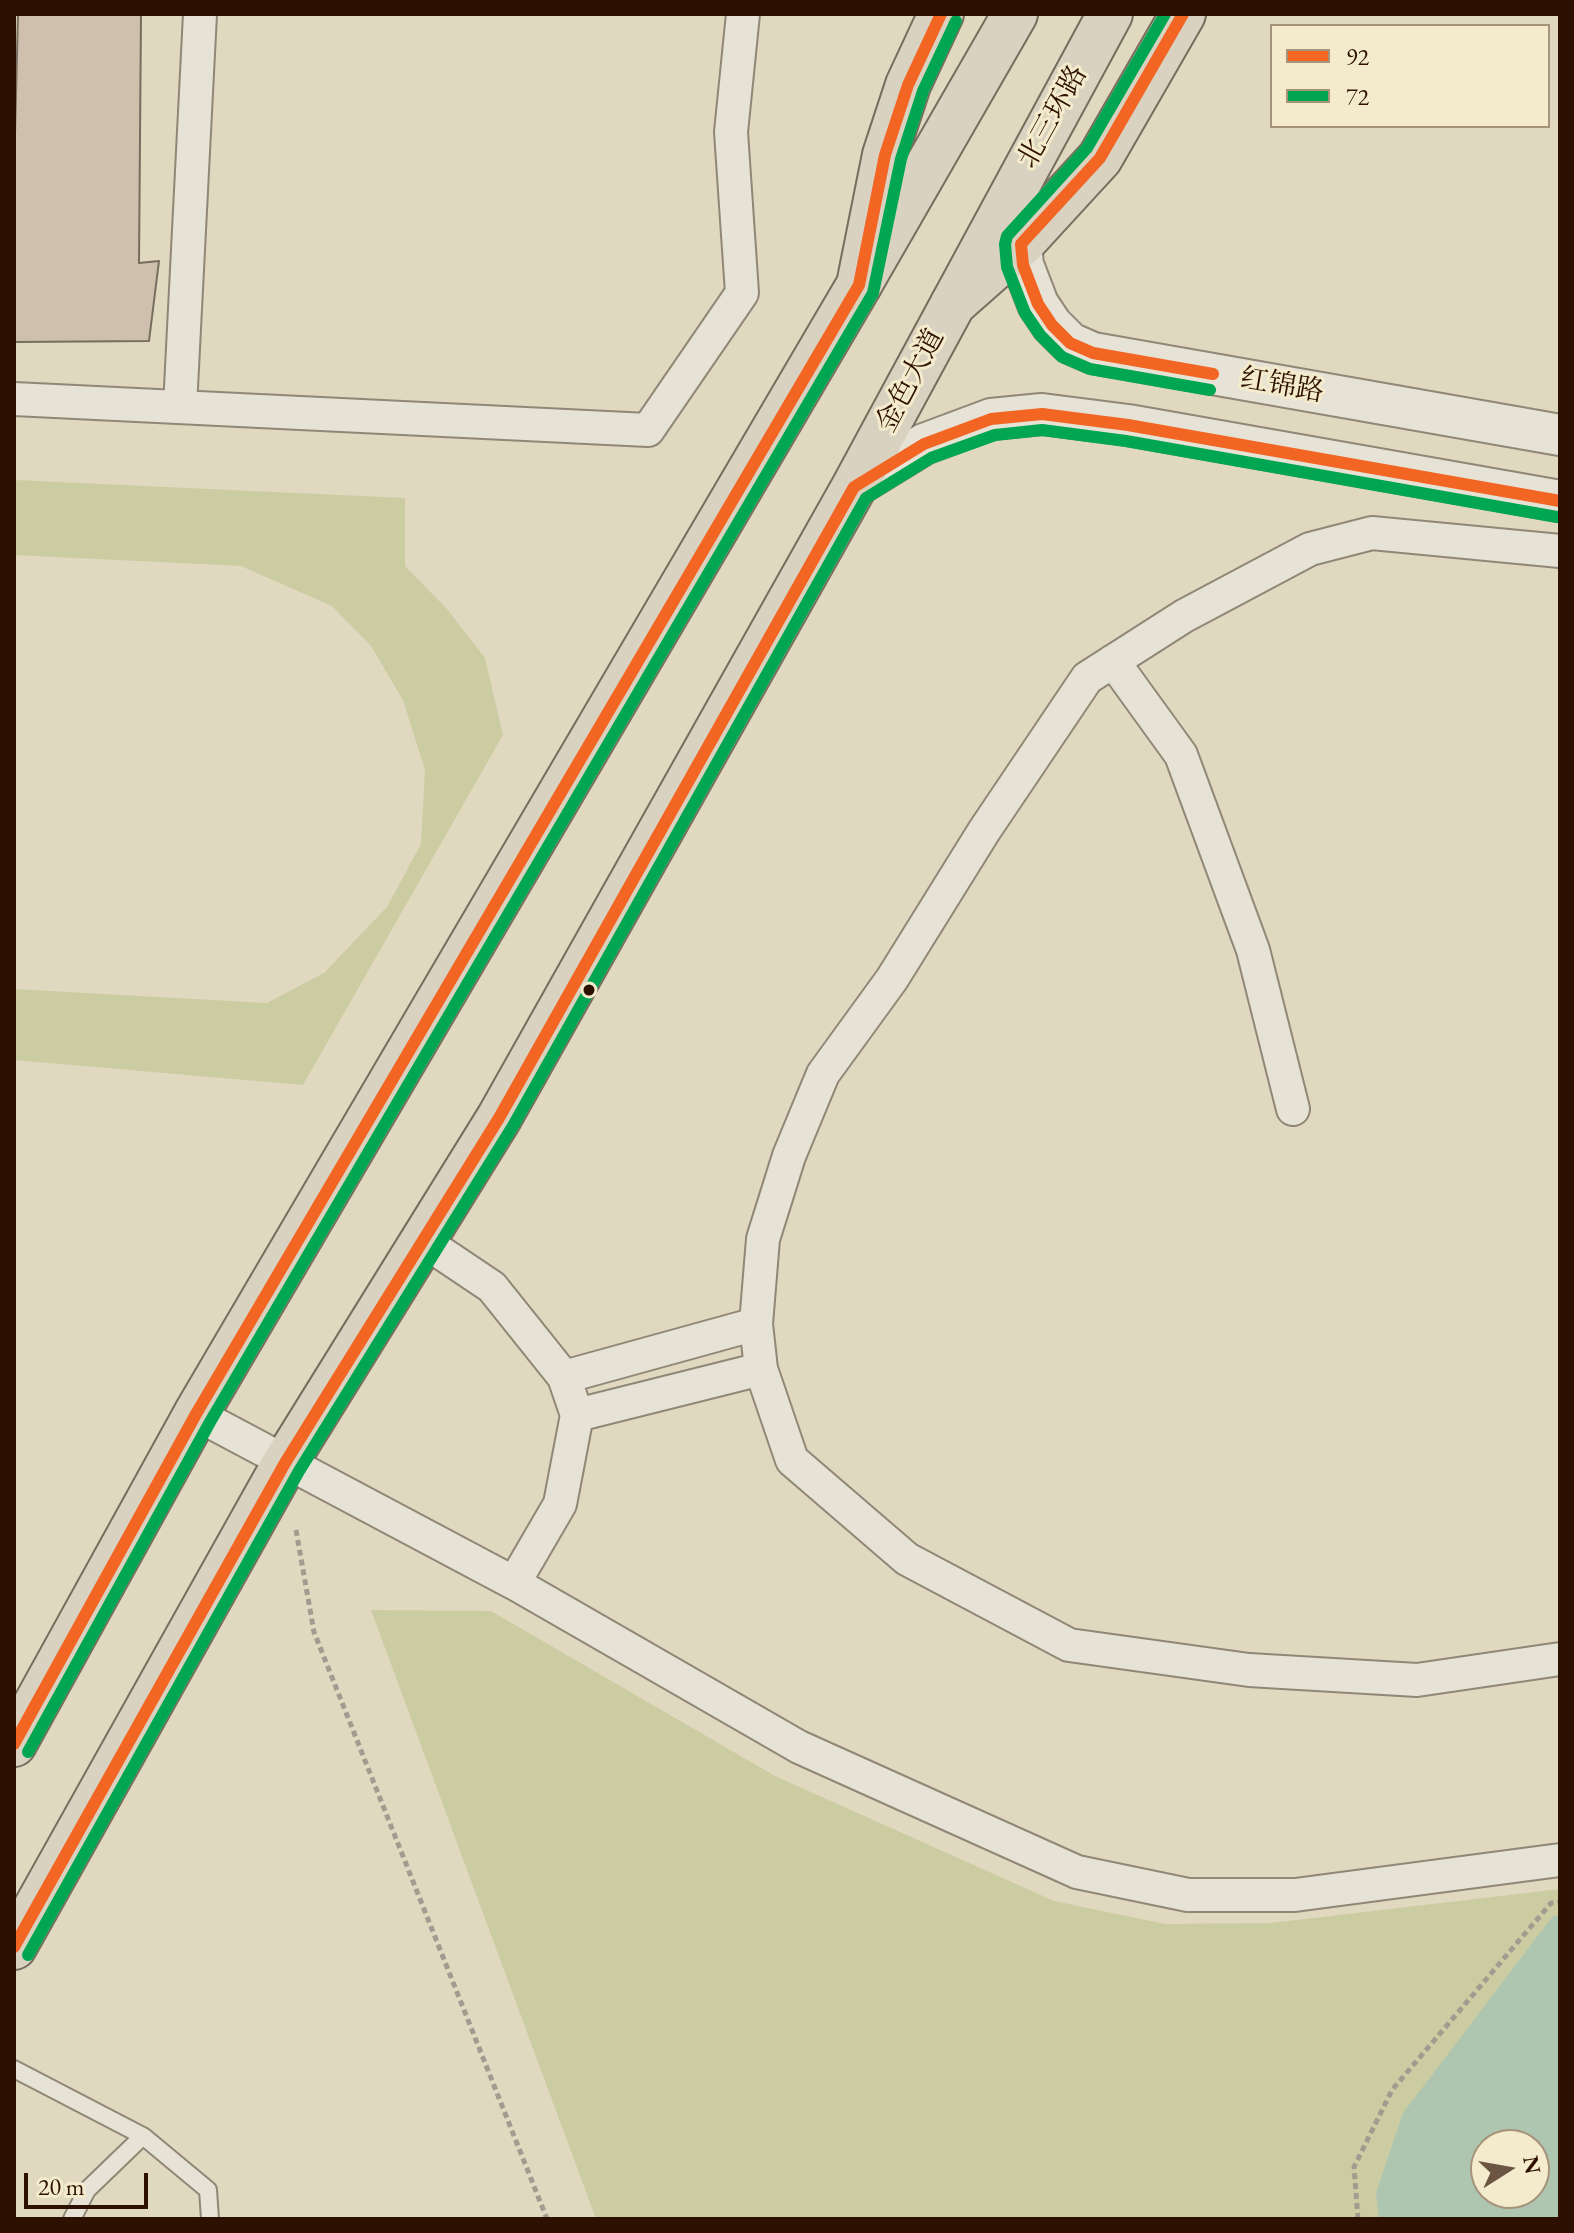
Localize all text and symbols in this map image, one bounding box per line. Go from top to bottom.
legend [1270,24,1550,128]
text: 92 [1346,41,1369,72]
street label: 北三环路 [1011,60,1095,174]
text: 72 [1346,81,1369,112]
street label: 金色大道 [870,324,952,438]
street label: 红锦路 [1238,362,1326,410]
unlabelled marker [581,982,597,998]
north arrow [1470,2129,1550,2209]
text: N [1516,2153,1548,2176]
scale bar [28,2157,152,2207]
text: 20 m [38,2171,85,2202]

